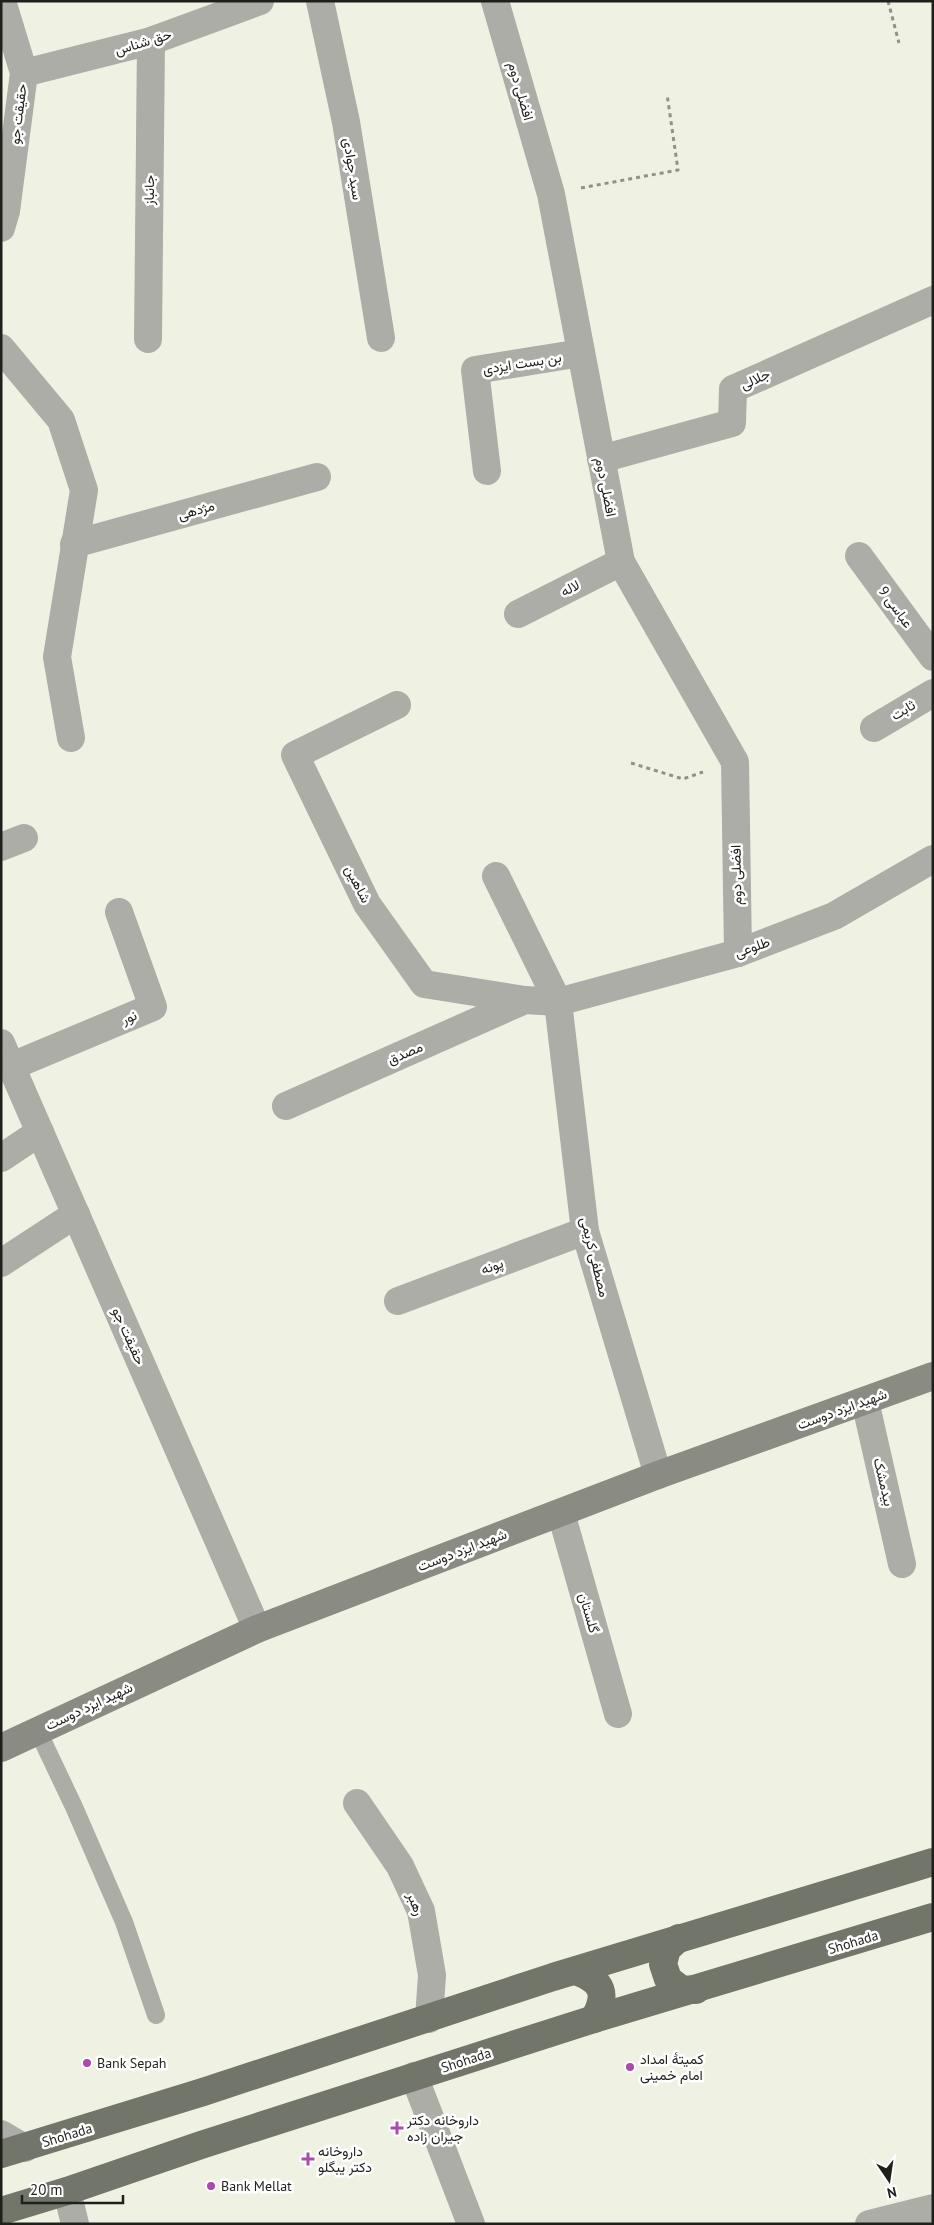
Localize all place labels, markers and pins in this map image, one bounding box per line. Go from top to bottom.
place label: کمیتهٔ امداد امام خمینی [640,2050,704,2084]
place label: Bank Sepah [97,2054,167,2072]
marker: Bank Sepah [81,2057,93,2069]
marker: کمیتهٔ امداد امام خمینی [624,2061,636,2073]
place label: داروخانه دکتر جیران زاده [406,2111,479,2145]
marker: داروخانه دکتر جیران زاده [391,2122,403,2134]
place label: داروخانه دکتر یبگلو [318,2142,372,2176]
marker: داروخانه دکتر یبگلو [302,2153,314,2165]
place label: Bank Mellat [221,2177,292,2195]
marker: Bank Mellat [205,2180,217,2192]

